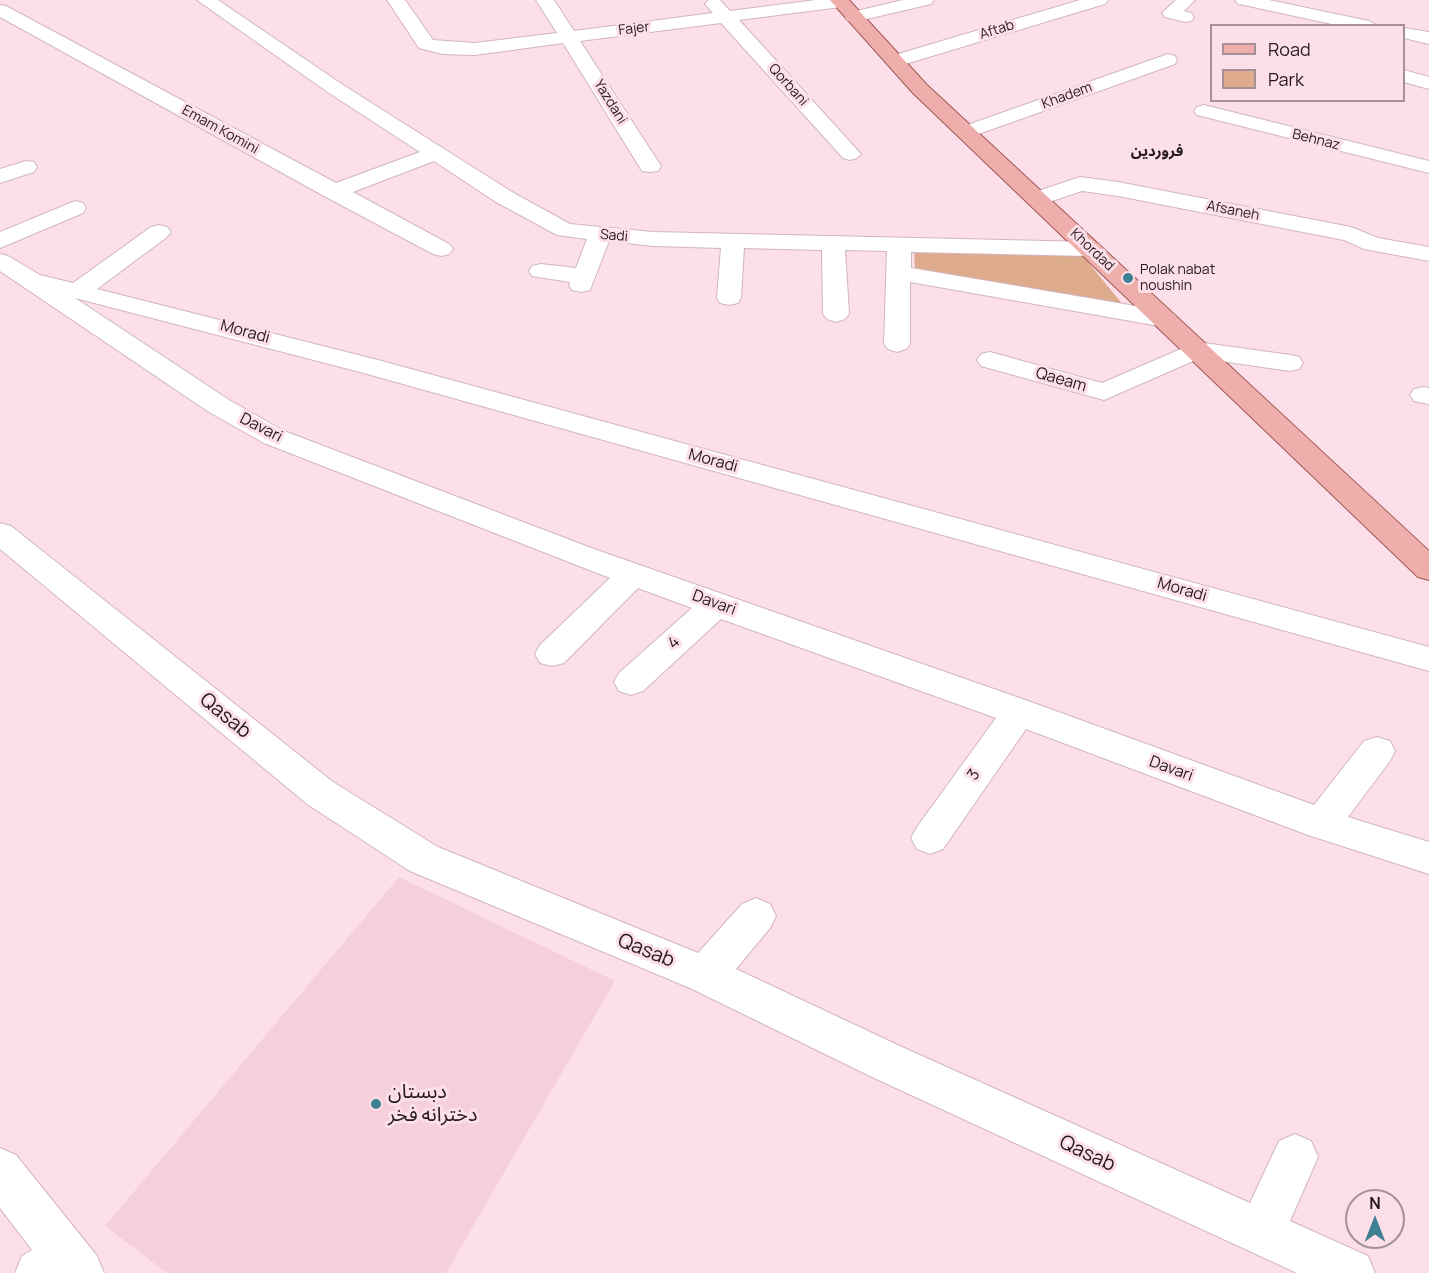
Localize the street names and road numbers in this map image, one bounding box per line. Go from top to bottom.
street label: Aftab [978,17,1016,43]
street label: Fajer [617,19,651,39]
street label: Qorbani [765,60,811,110]
street label: Yazdani [590,77,630,127]
street label: Khadem [1039,79,1095,113]
street label: Emam Komini [179,102,261,158]
street label: Behnaz [1290,126,1342,154]
street label: Afsaneh [1205,198,1261,224]
street label: Khordad [1066,225,1118,275]
street label: Sadi [599,226,629,246]
street label: Moradi [218,316,272,348]
street label: Qaeam [1033,364,1089,396]
street label: Davari [236,409,286,447]
street label: Moradi [686,445,740,477]
street label: Moradi [1155,574,1209,606]
street label: Davari [689,586,739,620]
street label: 4 [664,633,684,653]
street label: Qasab [195,688,255,744]
street label: Davari [1146,752,1196,786]
street label: 3 [964,766,984,784]
street label: Qasab [614,929,678,973]
street label: Qasab [1055,1131,1119,1177]

